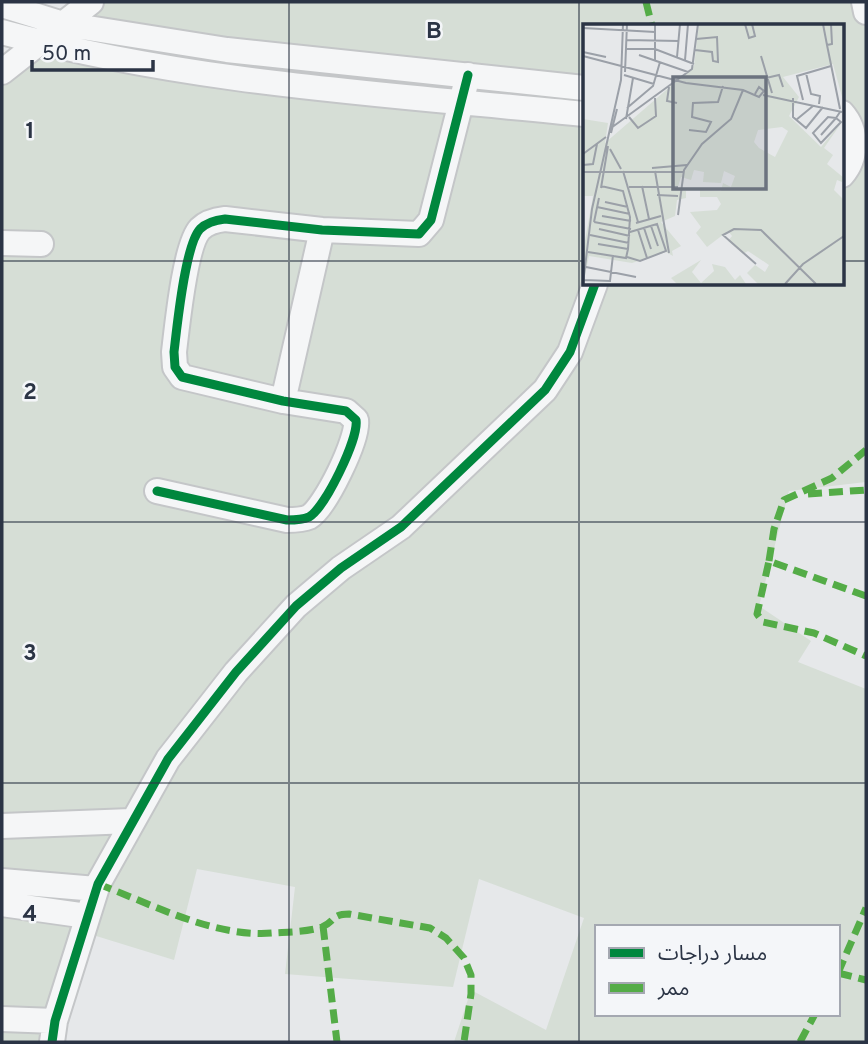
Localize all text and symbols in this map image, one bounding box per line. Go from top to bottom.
text: B [426,18,442,47]
inset map [583,24,844,285]
scale bar [32,28,152,72]
text: 50 m [42,41,91,68]
text: 1 [25,118,35,147]
text: 2 [23,379,37,408]
text: 3 [23,640,37,669]
text: 4 [23,901,37,930]
legend [595,925,840,1016]
text: مسار دراجات [658,941,767,968]
text: ممر [657,976,689,1003]

